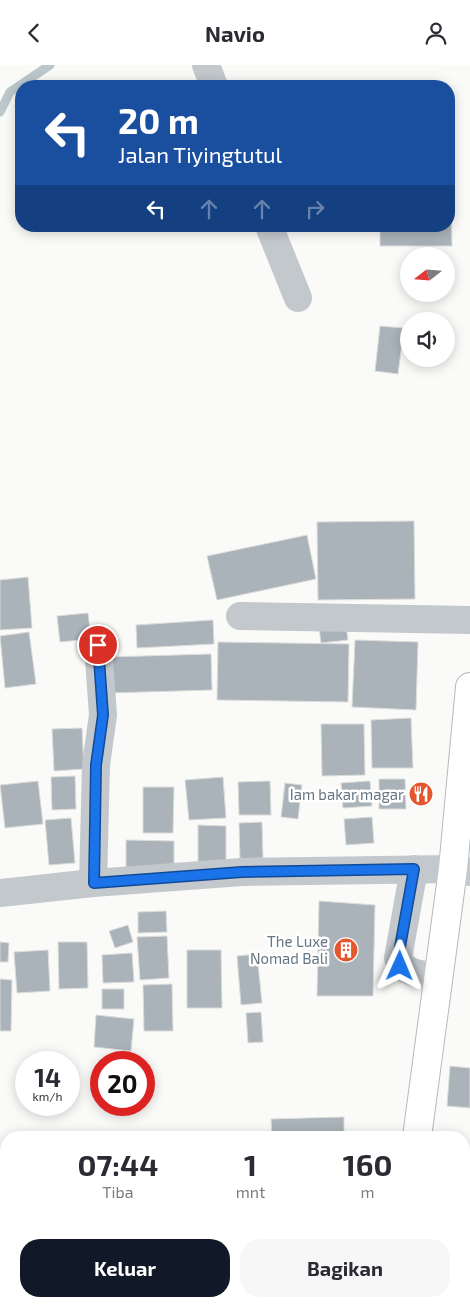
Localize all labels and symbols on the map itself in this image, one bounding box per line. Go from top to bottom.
north arrow [400,247,455,303]
pin [77,624,119,666]
restaurant icon: Iam bakar magar [408,781,434,807]
place label: Iam bakar magar [290,785,404,803]
place label: The Luxe Nomad Bali [250,932,328,967]
building icon: The Luxe Nomad Bali [333,937,359,963]
position arrow [373,939,425,991]
speed limit sign: 20 [90,1051,155,1116]

